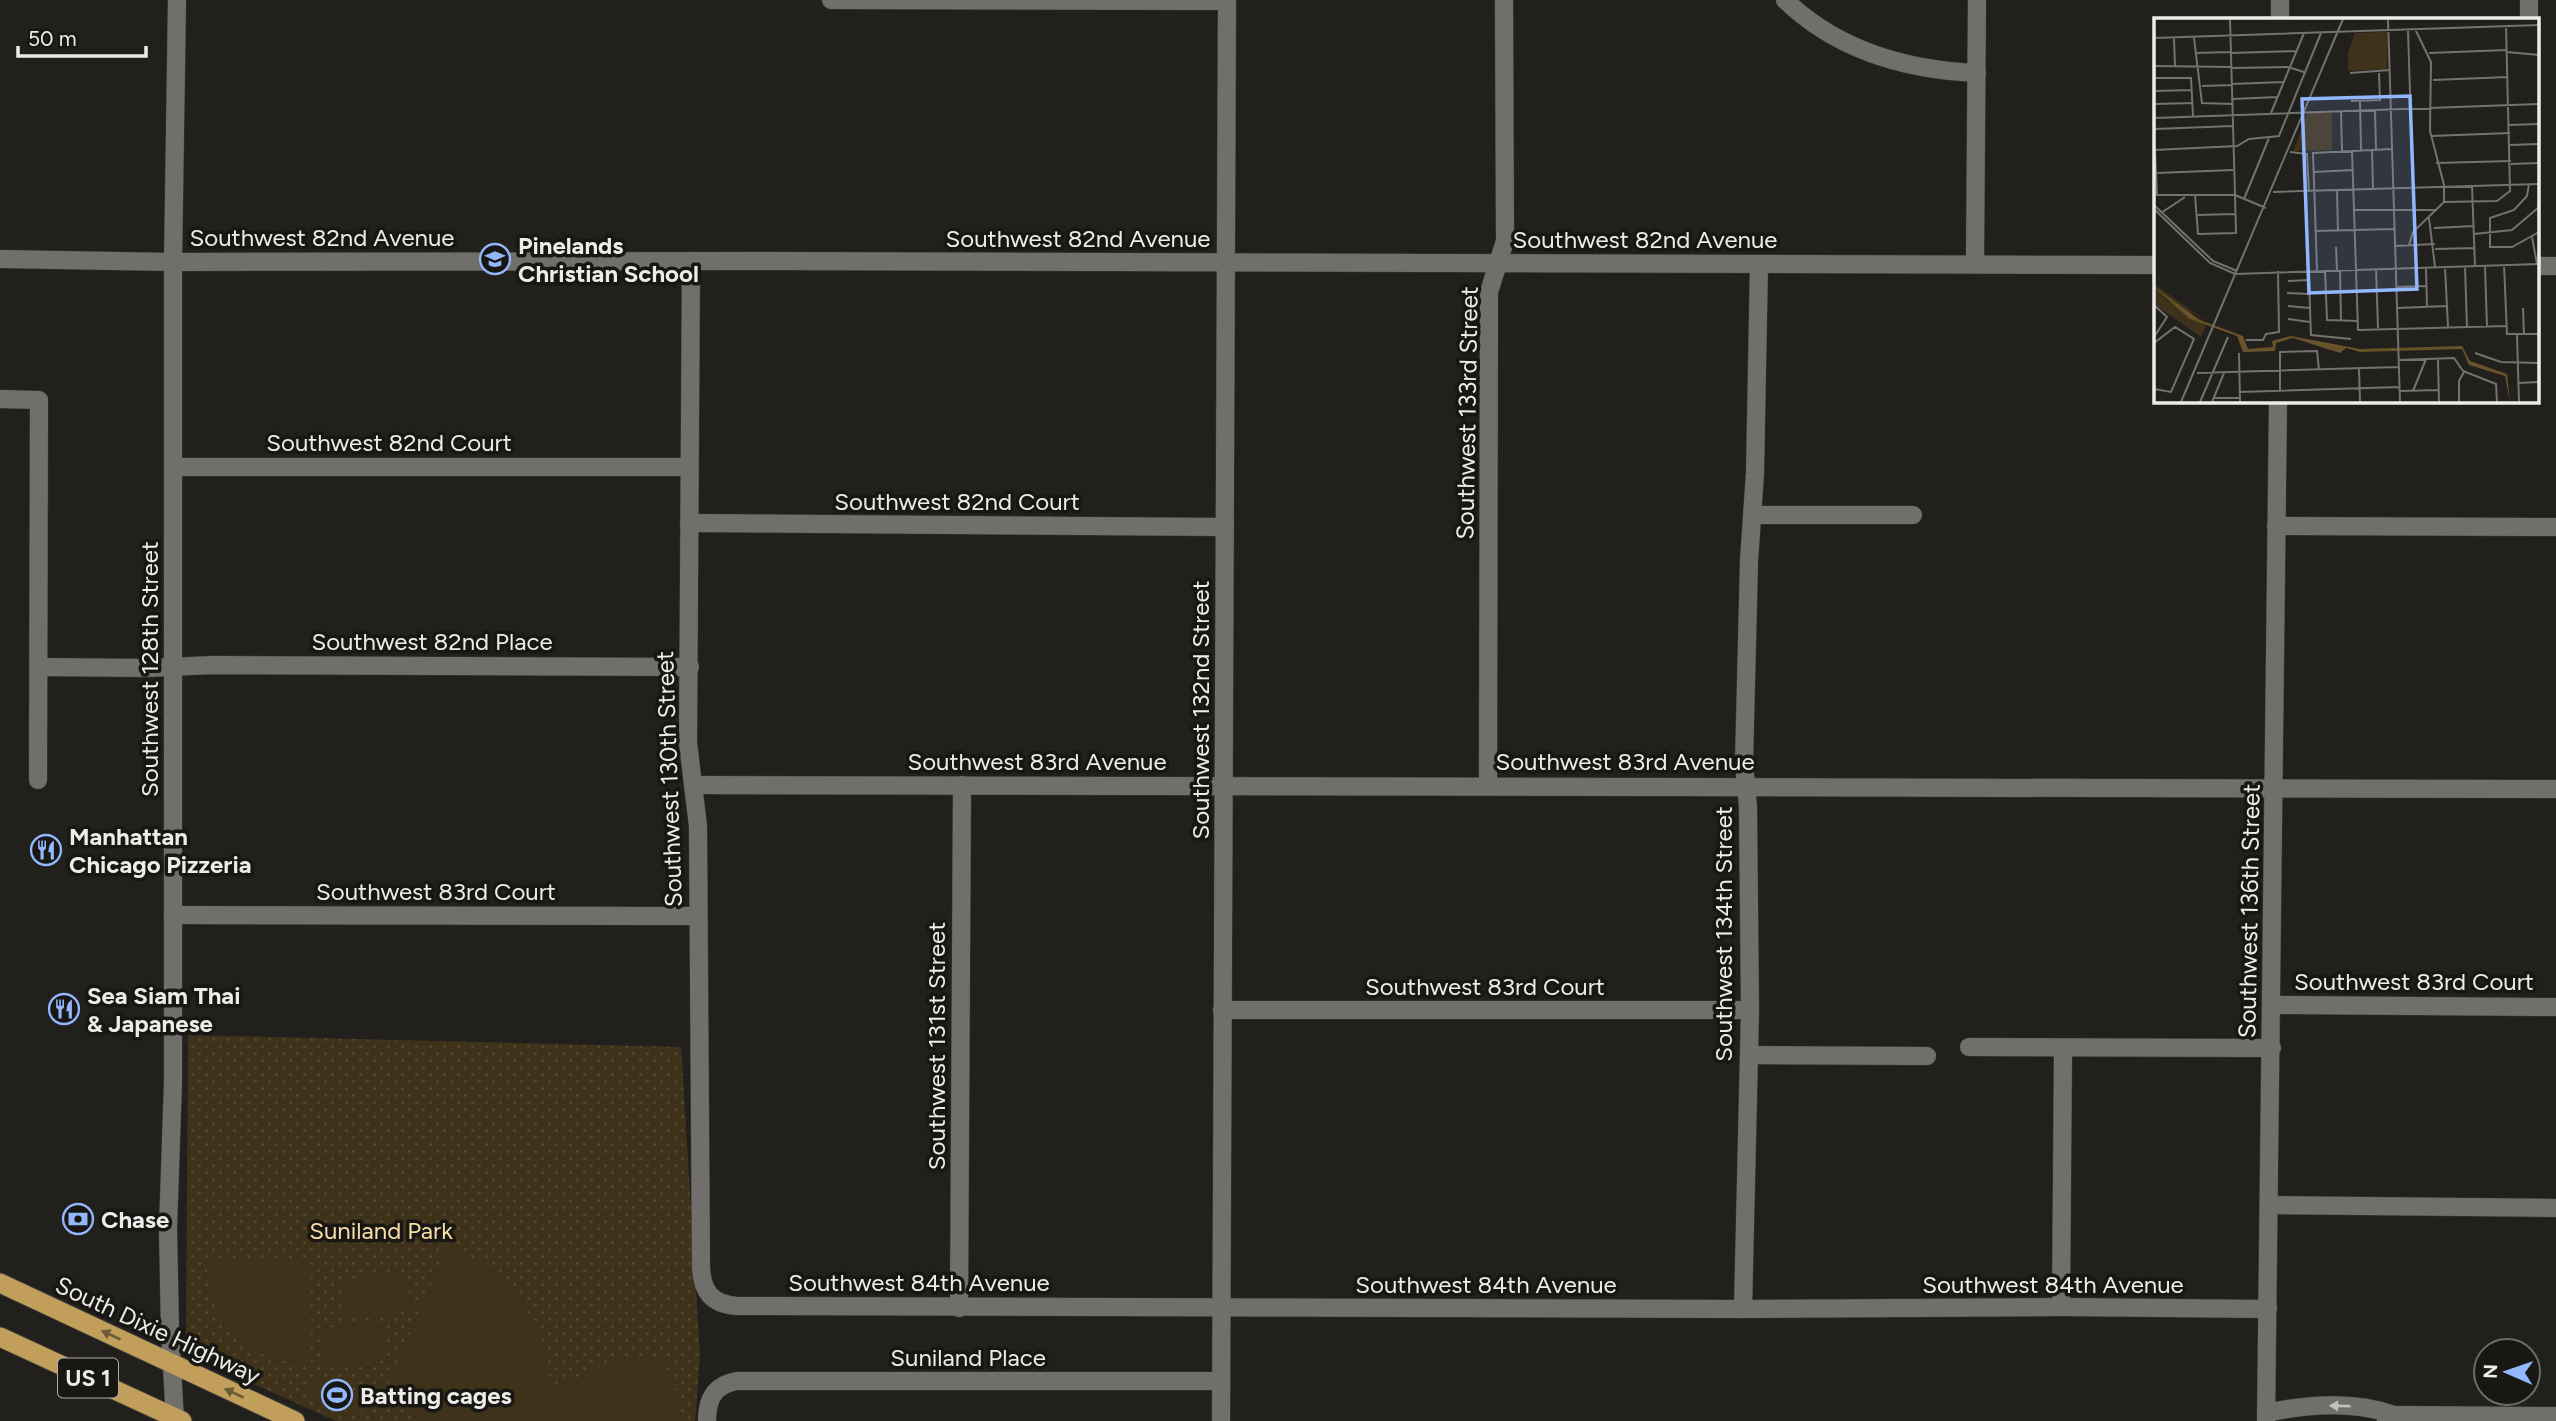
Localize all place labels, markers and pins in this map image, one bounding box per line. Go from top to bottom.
place label: Pinelands Christian School [518,231,699,288]
school or university icon: Pinelands Christian School [478,242,512,276]
place label: Manhattan Chicago Pizzeria [69,822,251,879]
restaurant icon: Manhattan Chicago Pizzeria [29,833,63,867]
place label: Sea Siam Thai & Japanese [87,981,240,1038]
restaurant icon: Sea Siam Thai & Japanese [47,992,81,1026]
bank icon: Chase [61,1202,95,1236]
place label: Chase [101,1205,169,1234]
sports icon: Batting cages [320,1378,354,1412]
place label: Batting cages [360,1381,512,1410]

